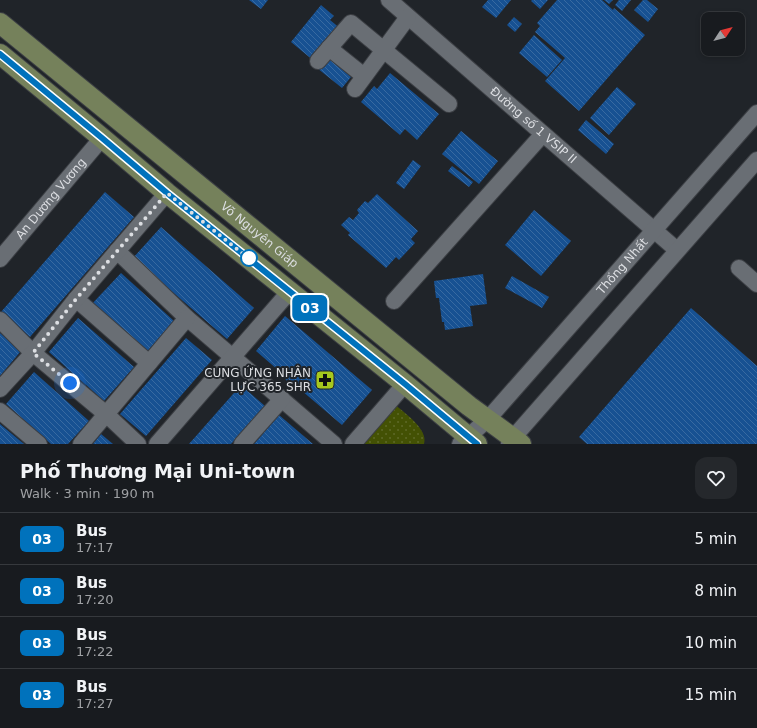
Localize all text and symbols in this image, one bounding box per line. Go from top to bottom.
north arrow [701,12,745,56]
map controls [701,12,745,56]
street label: Đường số 1 VSIP II [487,84,579,166]
street label: An Dương Vương [13,155,89,242]
street label: Võ Nguyên Giáp [218,199,301,271]
street label: Thống Nhất [593,235,651,298]
unlabelled marker [240,249,258,267]
line badge: 03 [292,295,328,321]
text: 03 [300,300,320,316]
place label: CUNG ỨNG NHÂN LỰC 365 SHR [204,365,311,394]
pharmacy icon: CUNG ỨNG NHÂN LỰC 365 SHR [314,369,336,391]
your location [60,373,80,393]
button: heart [695,457,737,499]
text: Phố Thương Mại Uni-town [20,460,295,482]
text: Walk · 3 min · 190 m [20,486,154,501]
text: Bus [76,522,107,540]
text: 5 min [694,530,737,548]
text: 03 [32,531,52,547]
text: 17:17 [76,540,113,555]
text: Bus [76,574,107,592]
text: 8 min [694,582,737,600]
text: 03 [32,583,52,599]
text: 17:20 [76,592,113,607]
text: Bus [76,626,107,644]
text: 10 min [685,634,737,652]
text: 03 [32,635,52,651]
text: 17:22 [76,644,113,659]
text: Bus [76,678,107,696]
text: 15 min [685,686,737,704]
text: 03 [32,687,52,703]
text: 17:27 [76,696,113,711]

